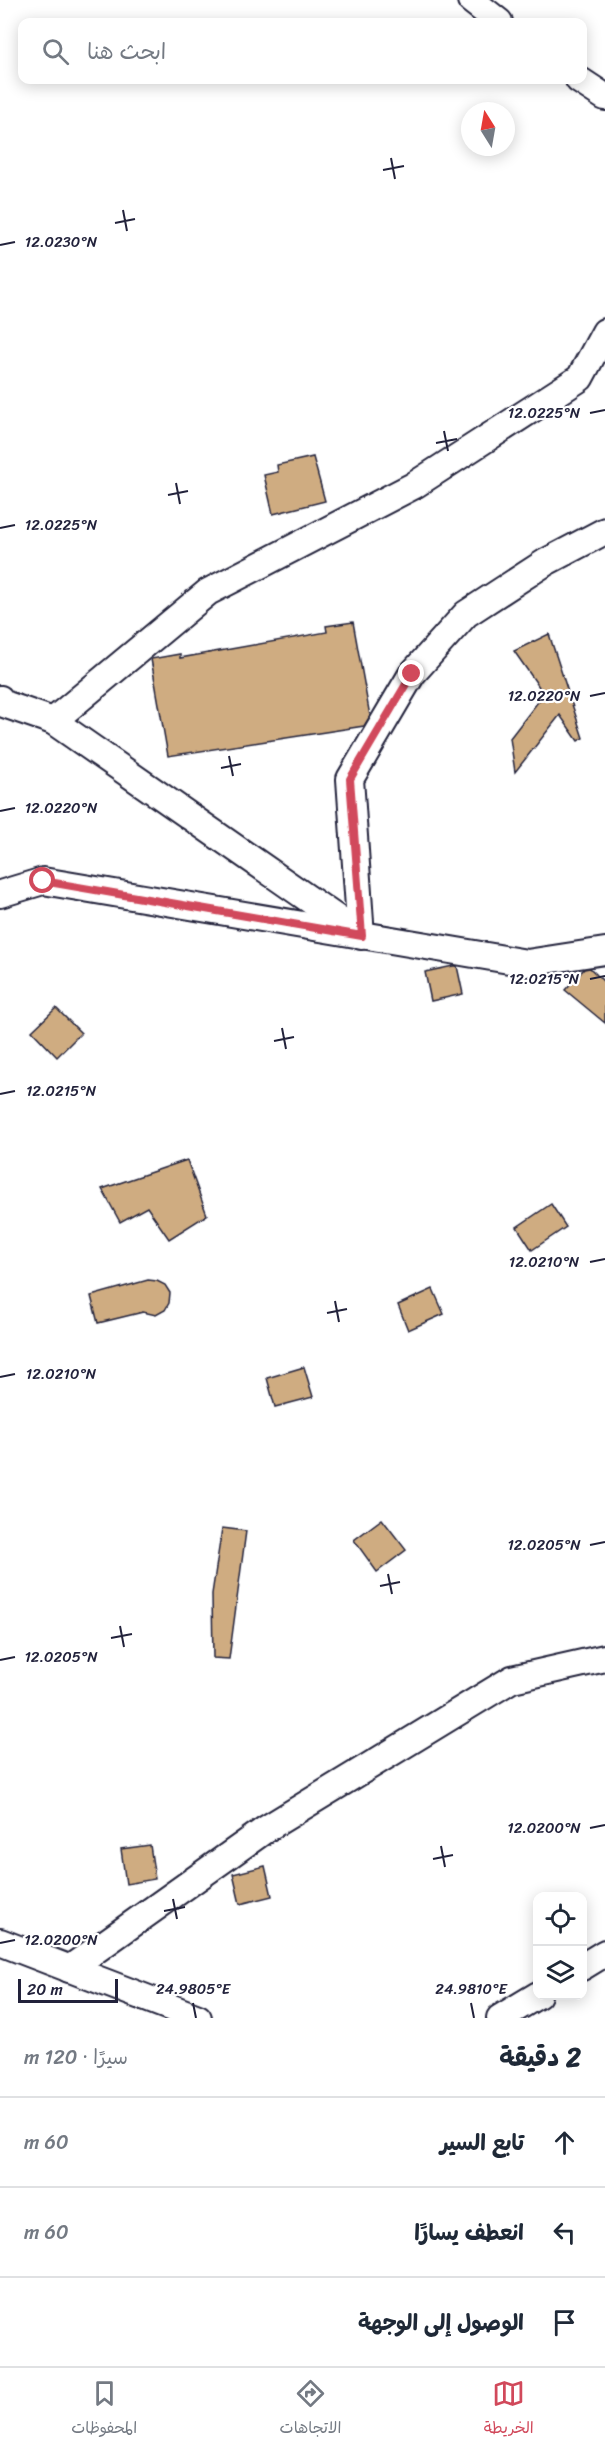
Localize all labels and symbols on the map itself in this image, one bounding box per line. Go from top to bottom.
north arrow [461,102,515,156]
text: 12.0230°N [25,229,98,255]
text: 12.0225°N [508,400,581,426]
text: 12.0225°N [25,512,98,538]
route end [398,660,424,686]
text: 12.0220°N [508,683,581,709]
text: 12.0220°N [25,795,98,821]
route start [29,867,55,893]
text: 12.0215°N [509,966,580,992]
text: 12.0215°N [26,1078,97,1104]
text: 12.0210°N [509,1249,580,1275]
text: 12.0210°N [26,1361,97,1387]
text: 12.0205°N [507,1532,581,1558]
text: 12.0205°N [24,1644,98,1670]
text: 12.0200°N [507,1815,581,1841]
text: 12.0200°N [24,1927,98,1953]
scale bar [18,1976,118,2004]
text: 24.9805°E [156,1976,232,2002]
text: 24.9810°E [435,1976,508,2002]

